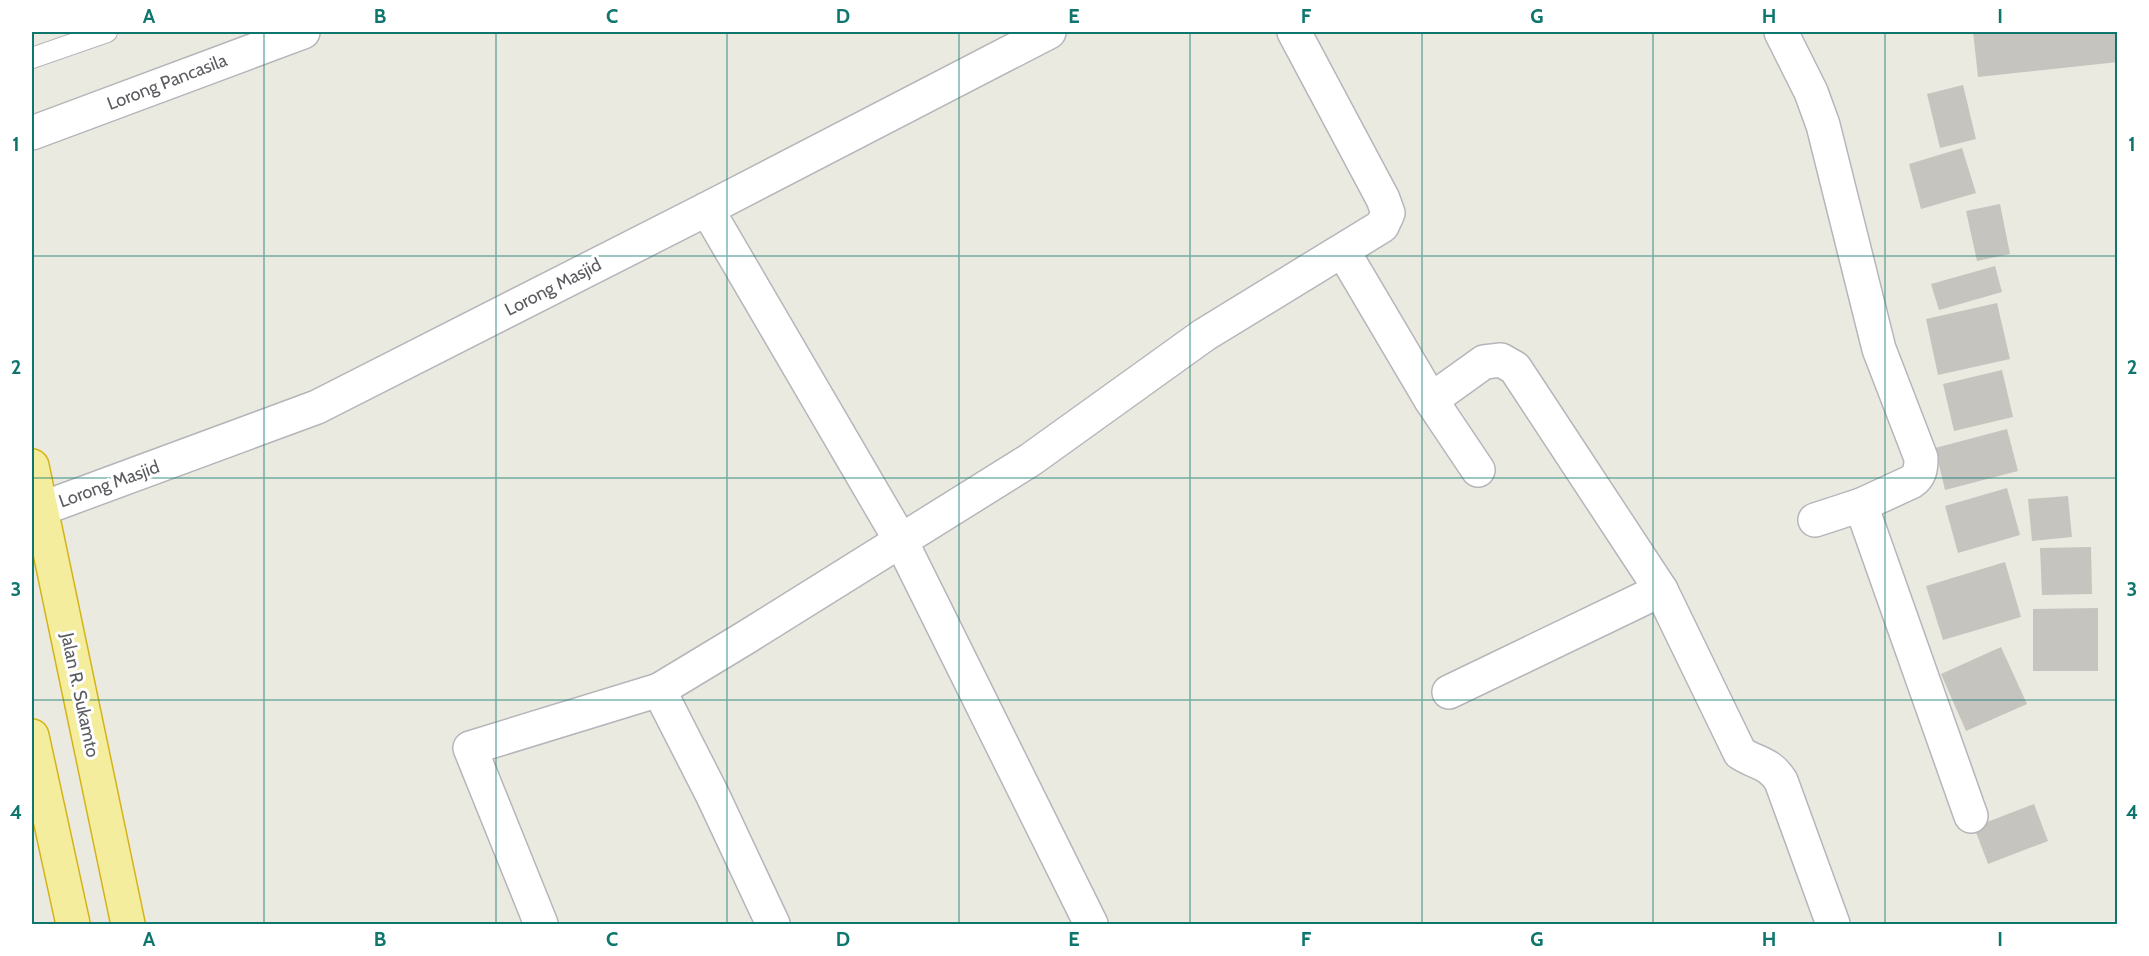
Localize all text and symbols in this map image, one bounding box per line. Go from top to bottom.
text: A [143,4,156,28]
text: B [374,4,386,28]
text: C [606,4,618,28]
text: D [836,4,850,28]
text: E [1068,4,1080,28]
text: F [1301,4,1312,28]
text: G [1530,4,1544,28]
text: H [1762,4,1776,28]
text: I [1997,4,2003,28]
street label: Lorong Pancasila [104,49,231,115]
text: 1 [12,132,20,156]
text: 1 [2128,132,2136,156]
street label: Lorong Masjid [501,253,605,321]
text: 2 [11,355,21,379]
text: 2 [2127,355,2137,379]
street label: Lorong Masjid [56,456,162,512]
text: 3 [11,577,21,601]
text: 3 [2127,577,2137,601]
street label: Jalan R. Sukamto [56,630,104,759]
text: 4 [10,800,22,824]
text: 4 [2126,800,2138,824]
text: A [143,927,156,951]
text: B [374,927,386,951]
text: C [606,927,618,951]
text: D [836,927,850,951]
text: E [1068,927,1080,951]
text: F [1301,927,1312,951]
text: G [1530,927,1544,951]
text: H [1762,927,1776,951]
text: I [1997,927,2003,951]

